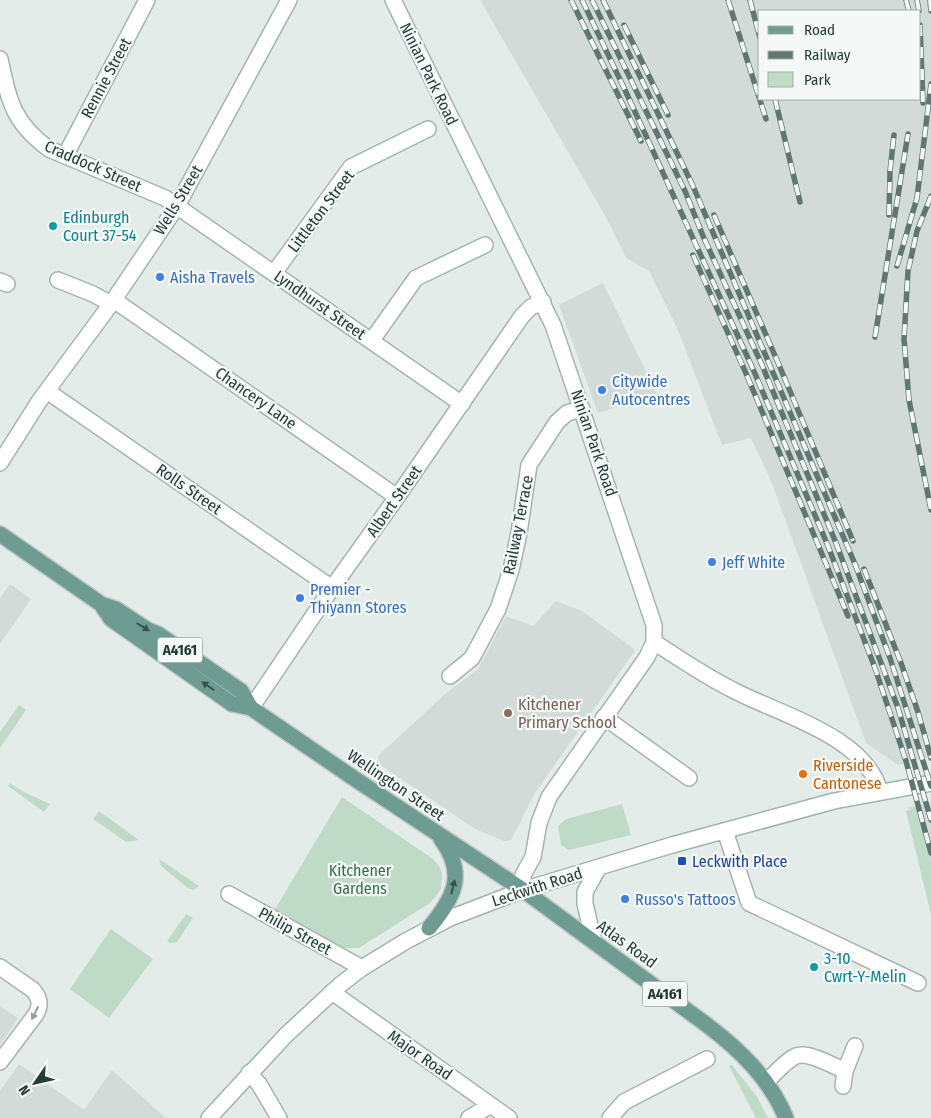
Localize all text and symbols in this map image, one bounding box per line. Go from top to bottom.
legend [758,10,921,100]
street label: Ninian Park Road [396,20,462,128]
text: Road [804,21,835,39]
street label: Rennie Street [77,34,135,121]
text: Railway [804,46,851,64]
text: Park [804,71,831,89]
street label: Craddock Street [42,136,145,196]
street label: Wells Street [150,161,207,238]
street label: Littleton Street [284,165,359,256]
place label: Edinburgh Court 37-54 [63,208,137,245]
marker: Edinburgh Court 37-54 [47,220,59,232]
street label: Lyndhurst Street [271,266,370,344]
place label: Aisha Travels [170,268,255,287]
marker: Aisha Travels [154,271,166,283]
street label: Chancery Lane [212,363,300,433]
place label: Citywide Autocentres [612,372,690,409]
marker: Citywide Autocentres [596,384,608,396]
street label: Ninian Park Road [567,387,621,499]
street label: Rolls Street [153,460,226,519]
street label: Albert Street [362,461,426,540]
street label: Railway Terrace [499,474,537,576]
place label: Jeff White [722,553,785,572]
marker: Jeff White [706,556,718,568]
place label: Premier - Thiyann Stores [310,580,407,617]
marker: Premier - Thiyann Stores [294,592,306,604]
one-way arrow [136,622,150,631]
road number: A4161 [158,638,202,662]
one-way arrow [201,681,215,691]
place label: Kitchener Primary School [518,695,617,732]
marker: Kitchener Primary School [502,707,514,719]
street label: Wellington Street [344,745,449,825]
place label: Riverside Cantonese [813,756,882,793]
marker: Riverside Cantonese [797,768,809,780]
place label: Leckwith Place [692,852,788,871]
marker: Leckwith Place [676,855,688,867]
park label: Kitchener Gardens [329,861,392,898]
street label: Leckwith Road [489,863,585,911]
one-way arrow [450,880,458,895]
place label: Russo's Tattoos [635,890,736,909]
marker: Russo's Tattoos [619,893,631,905]
street label: Philip Street [255,903,335,959]
street label: Atlas Road [593,916,661,972]
place label: 3-10 Cwrt-Y-Melin [824,949,906,986]
marker: 3-10 Cwrt-Y-Melin [808,961,820,973]
road number: A4161 [642,982,688,1006]
one-way arrow [31,1006,40,1021]
street label: Major Road [384,1026,456,1084]
north arrow [10,1058,60,1108]
text: N [15,1082,34,1098]

